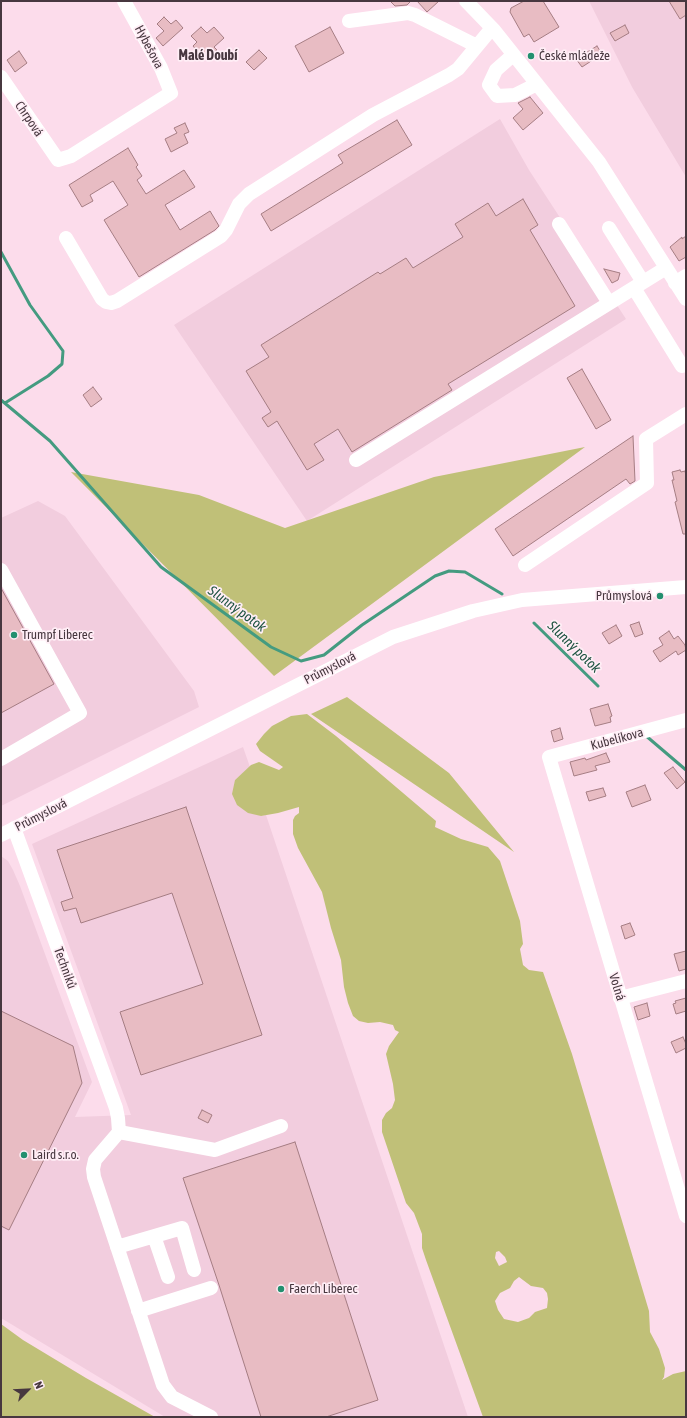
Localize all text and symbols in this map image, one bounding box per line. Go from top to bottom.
street label: Hybešova [131,23,167,71]
district label: Malé Doubí [179,48,237,64]
place label: České mládeže [539,48,610,64]
marker: České mládeže [526,51,536,61]
street label: Chrpová [12,98,46,140]
water label: Slunný potok [205,582,269,636]
place label: Průmyslová [596,588,652,604]
marker: Průmyslová [655,591,665,601]
water label: Slunný potok [544,618,604,676]
place label: Trumpf Liberec [22,627,92,643]
marker: Trumpf Liberec [9,630,19,640]
street label: Průmyslová [301,648,359,688]
street label: Kubelíkova [589,725,645,753]
street label: Průmyslová [12,795,70,835]
street label: Techniků [50,945,80,991]
street label: Volná [605,971,629,1003]
place label: Laird s.r.o. [32,1147,79,1163]
marker: Laird s.r.o. [19,1150,29,1160]
place label: Faerch Liberec [289,1281,357,1297]
marker: Faerch Liberec [276,1284,286,1294]
north arrow [8,1370,48,1410]
text: N [32,1380,46,1391]

